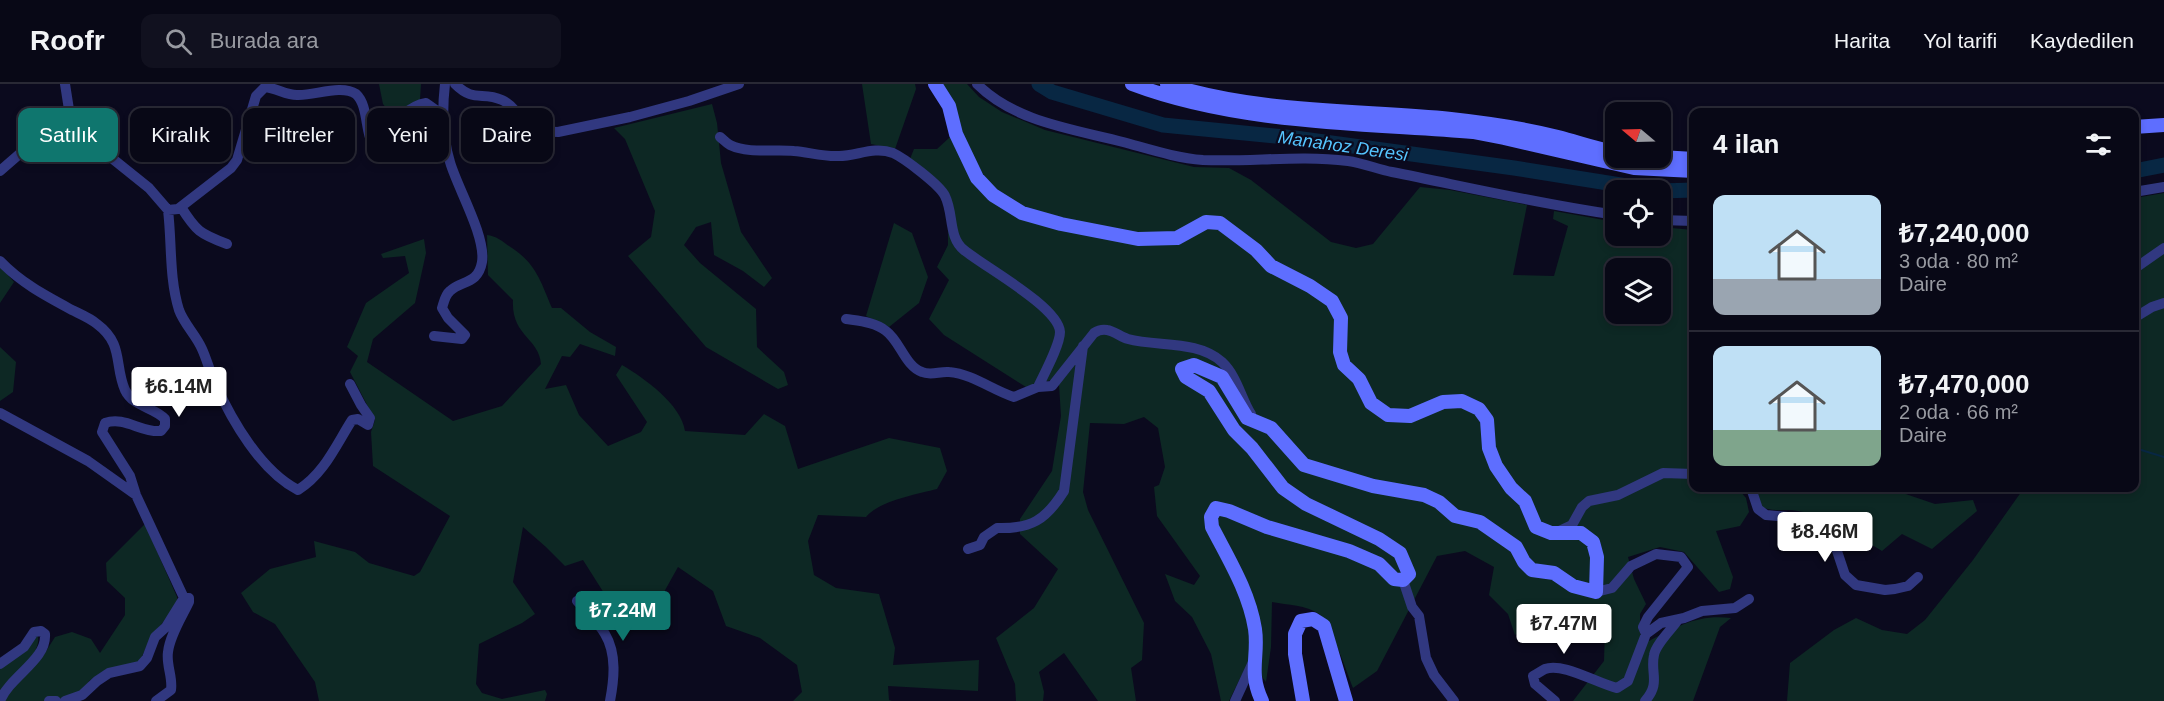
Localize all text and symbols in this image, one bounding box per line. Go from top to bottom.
search box [141,14,561,68]
text: Roofr [30,25,105,56]
icon: search [162,25,195,58]
text: Burada ara [210,28,319,53]
text: Harita [1834,29,1890,52]
text: Yol tarifi [1923,29,1997,52]
text: Kaydedilen [2030,29,2134,52]
north arrow [1605,102,1671,168]
map controls [1605,102,1671,324]
chip: Satılık [18,108,118,162]
chip: Kiralık [130,108,231,162]
chip: Filtreler [243,108,355,162]
chip: Yeni [367,108,449,162]
chip: Daire [461,108,553,162]
water label: Manahoz Deresi [1277,127,1410,165]
icon: filters [2082,128,2115,161]
text: 4 ilan [1713,129,1779,159]
button: locate [1605,180,1671,246]
text: ₺7,240,000 [1899,218,2030,248]
icon: home [1761,219,1833,291]
text: 3 oda · 80 m² [1899,250,2018,272]
button: layers [1605,258,1671,324]
text: Daire [1899,273,1947,295]
pin: ₺6.14M [130,367,228,418]
text: ₺7,470,000 [1899,369,2030,399]
icon: home [1761,370,1833,442]
text: ₺6.14M [145,375,213,397]
text: 2 oda · 66 m² [1899,401,2018,423]
text: Daire [1899,424,1947,446]
pin: ₺8.46M [1776,512,1874,563]
text: ₺8.46M [1791,520,1859,542]
pin: ₺7.24M [574,591,672,642]
text: ₺7.24M [589,599,657,621]
pin: ₺7.47M [1515,604,1613,655]
text: ₺7.47M [1530,612,1598,634]

